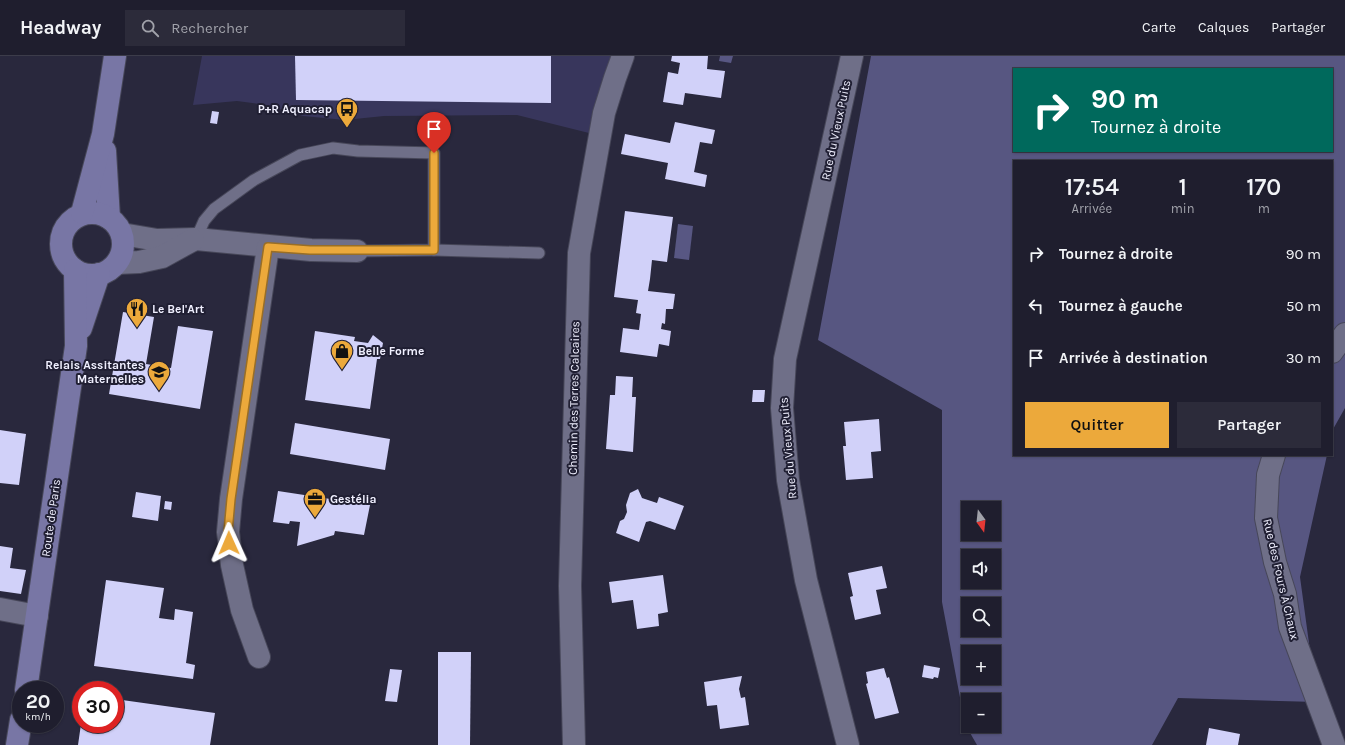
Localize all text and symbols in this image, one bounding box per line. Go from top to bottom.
search box [125,10,405,46]
text: Headway [20,17,101,39]
icon: search [139,17,161,39]
text: Rechercher [171,19,248,37]
text: Carte [1142,19,1176,36]
text: Calques [1198,19,1249,36]
text: Partager [1271,19,1325,36]
street label: Rue du Vieux Puits [819,79,853,181]
text: 90 m [1091,82,1159,115]
icon: right [1025,84,1077,136]
bus stop icon: P+R Aquacap [334,96,360,129]
place label: P+R Aquacap [258,102,332,116]
pin [417,112,451,153]
text: Tournez à droite [1091,116,1221,138]
icon: arrive [423,118,445,140]
text: 17:54 [1065,173,1119,201]
text: 1 [1178,173,1187,201]
text: 170 [1246,173,1281,201]
text: Arrivée [1072,201,1112,216]
text: min [1171,201,1195,216]
text: m [1258,201,1270,216]
icon: right [1025,243,1047,265]
text: Tournez à droite [1059,245,1173,263]
text: 90 m [1286,245,1321,263]
icon: left [1025,295,1047,317]
restaurant icon: Le Bel'Art [124,296,150,329]
text: Tournez à gauche [1059,297,1183,315]
text: 50 m [1286,297,1321,315]
place label: Le Bel'Art [152,302,204,316]
street label: Chemin des Terres Calcaires [566,321,582,475]
shop icon: Belle Forme [329,338,355,371]
place label: Belle Forme [358,344,424,358]
icon: arrive [1025,347,1047,369]
text: Arrivée à destination [1059,349,1208,367]
text: 30 m [1286,349,1321,367]
place label: Relais Assitantes Maternelles [45,358,144,386]
school or university icon: Relais Assitantes Maternelles [146,359,172,392]
street label: Rue du Vieux Puits [777,397,799,499]
button: Quitter [1025,402,1169,448]
button: Partager [1177,402,1321,448]
street label: Route de Paris [39,478,63,558]
office icon: Gestélia [302,486,328,519]
place label: Gestélia [330,492,377,506]
north arrow [961,501,1001,541]
map controls [961,501,1001,733]
street label: Rue des Fours À Chaux [1260,517,1303,641]
position arrow [208,522,250,564]
button: sound [961,549,1001,589]
button: search [961,597,1001,637]
button: + [961,645,1001,685]
speed limit sign: 30 [72,681,124,733]
text: 20 [26,690,50,713]
button: − [961,693,1001,733]
text: km/h [25,711,51,723]

